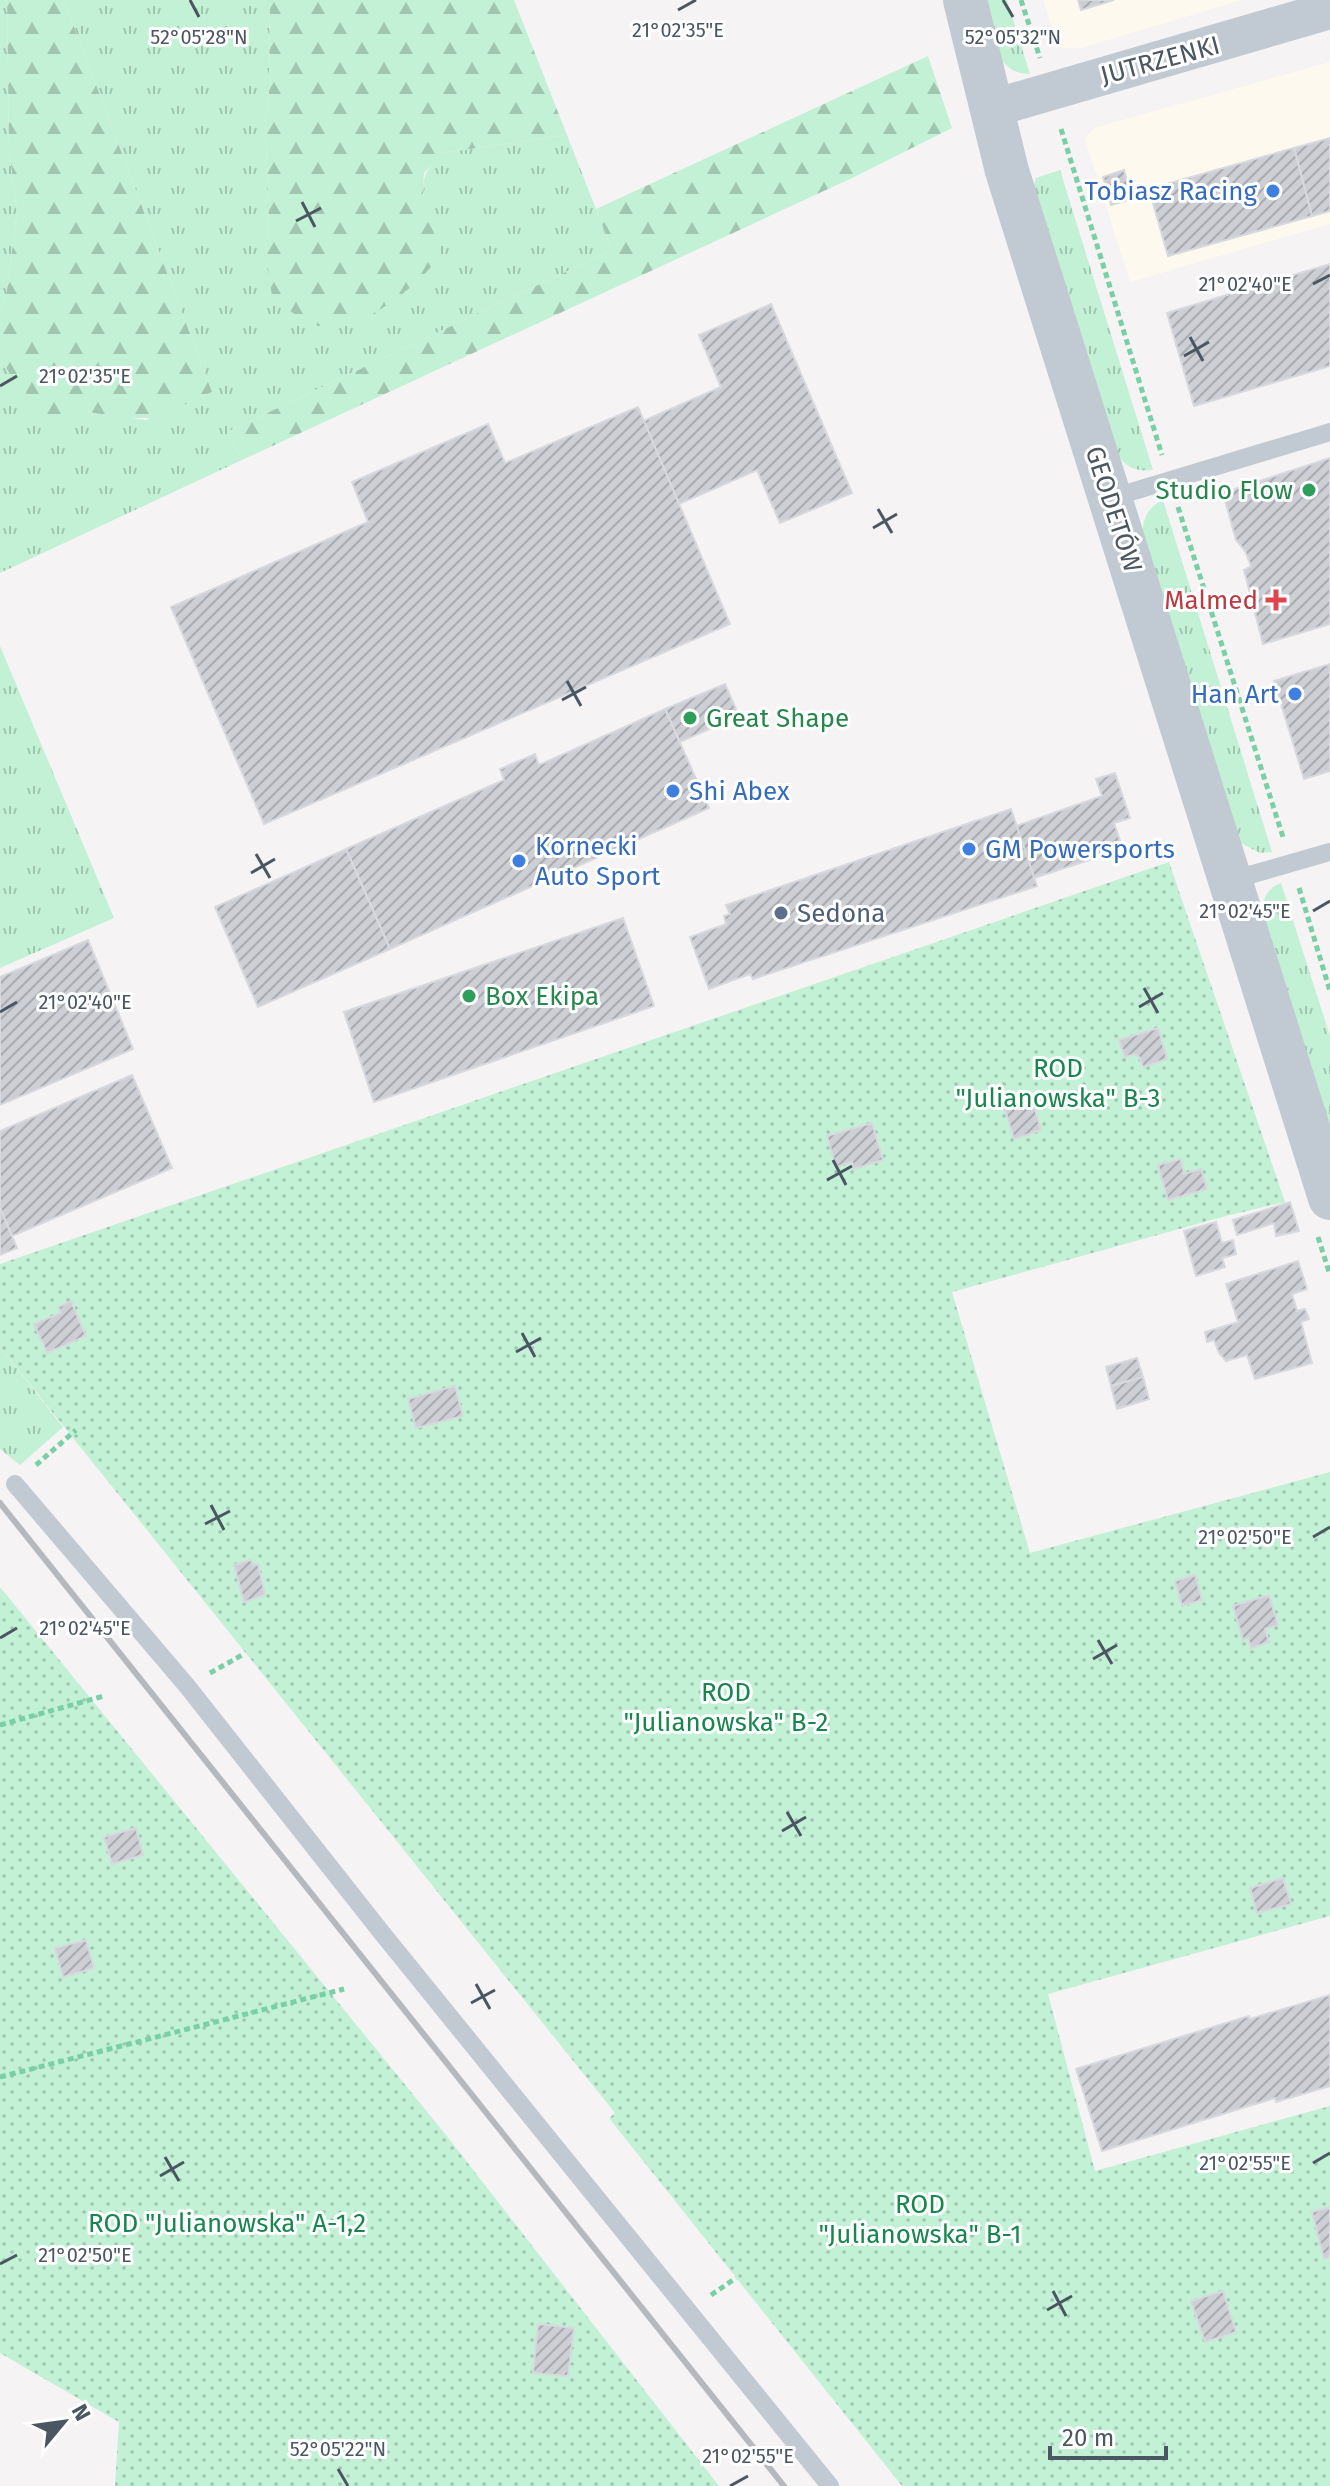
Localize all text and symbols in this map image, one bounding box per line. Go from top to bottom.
text: 21°02'35"E [632,18,724,42]
text: 52°05'28"N [150,25,248,49]
text: 52°05'32"N [965,25,1061,49]
street label: JUTRZENKI [1097,30,1223,91]
place label: Tobiasz Racing [1085,176,1257,207]
marker: Tobiasz Racing [1264,182,1282,200]
text: 21°02'40"E [1198,272,1292,296]
text: 21°02'35"E [39,364,131,388]
street label: GEODETÓW [1079,442,1148,576]
place label: Studio Flow [1156,475,1293,506]
marker: Studio Flow [1300,481,1318,499]
place label: Malmed [1164,585,1258,616]
marker: Malmed [1265,589,1287,611]
place label: Han Art [1191,679,1280,710]
marker: Han Art [1286,685,1304,703]
place label: Great Shape [706,703,849,734]
marker: Great Shape [681,709,699,727]
place label: Shi Abex [689,776,790,807]
marker: Shi Abex [664,782,682,800]
place label: Kornecki Auto Sport [535,831,661,892]
place label: GM Powersports [985,834,1175,865]
marker: GM Powersports [960,840,978,858]
marker: Kornecki Auto Sport [510,852,528,870]
place label: Sedona [797,898,885,929]
text: 21°02'45"E [1199,899,1291,923]
marker: Sedona [772,904,790,922]
place label: Box Ekipa [485,981,599,1012]
marker: Box Ekipa [460,987,478,1005]
text: 21°02'40"E [38,990,132,1014]
park label: ROD "Julianowska" B-3 [956,1053,1160,1114]
text: 21°02'50"E [1198,1525,1292,1549]
text: 21°02'45"E [39,1616,131,1640]
park label: ROD "Julianowska" B-2 [624,1677,828,1738]
text: 21°02'55"E [1199,2151,1291,2175]
park label: ROD "Julianowska" B-1 [818,2189,1022,2250]
park label: ROD "Julianowska" A-1,2 [88,2208,366,2239]
text: 21°02'50"E [38,2243,132,2267]
north arrow [24,2382,104,2462]
text: N [66,2400,96,2425]
scale bar [1050,2410,1166,2460]
text: 20 m [1062,2424,1114,2452]
text: 52°05'22"N [290,2437,386,2461]
text: 21°02'55"E [702,2444,794,2468]

